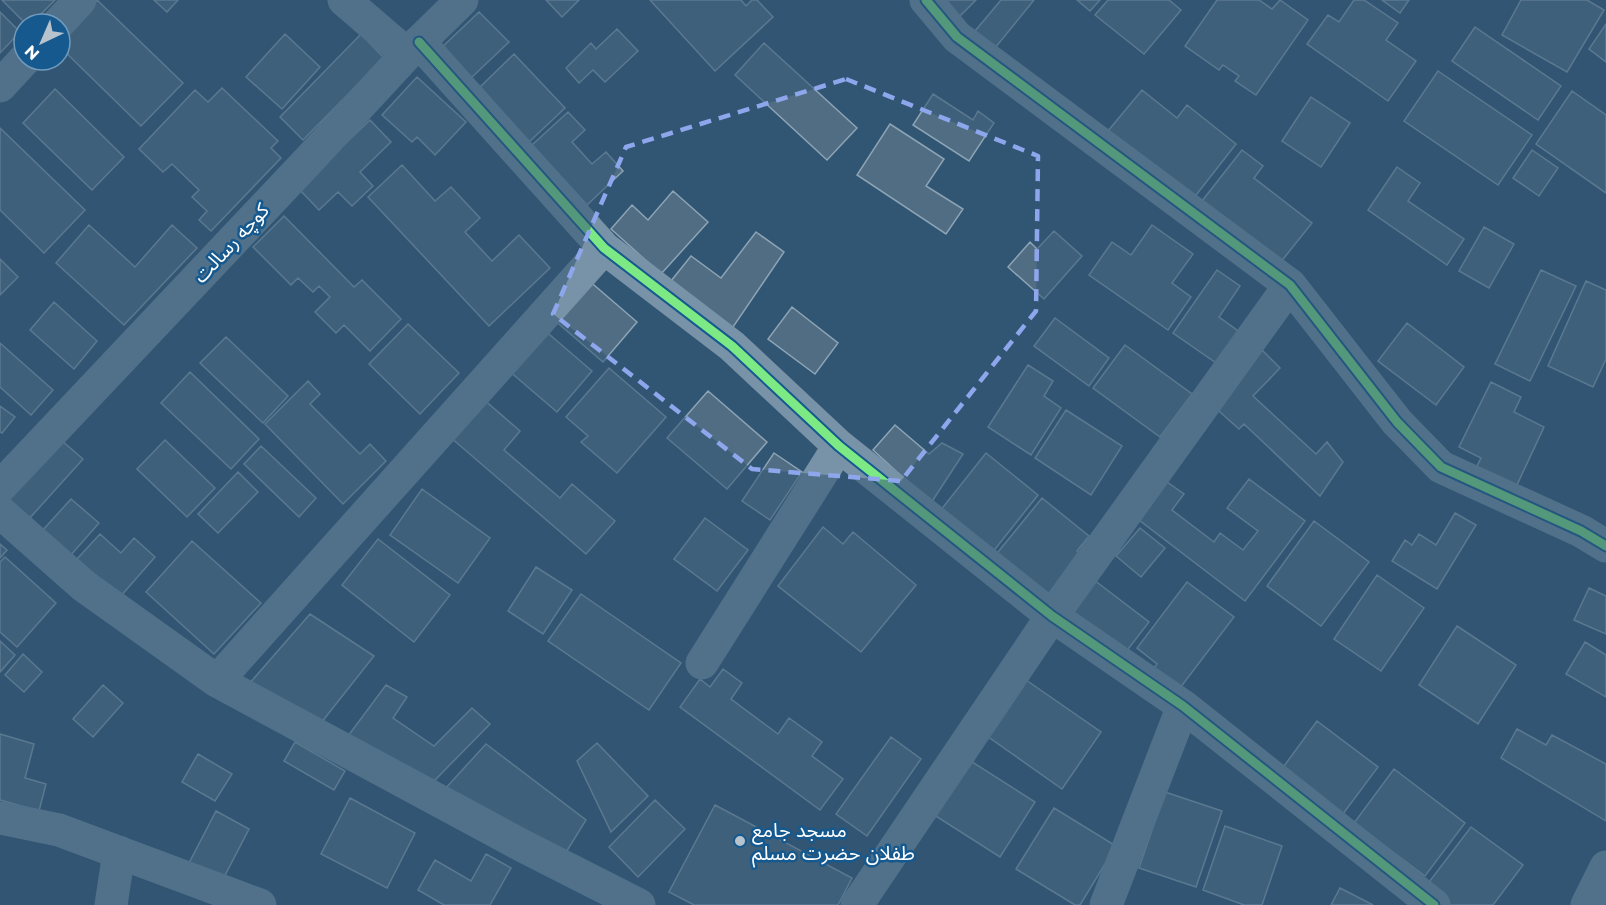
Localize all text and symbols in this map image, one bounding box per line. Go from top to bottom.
north arrow [12,12,72,72]
text: N [21,41,43,64]
street label: کوچه رسالت [188,198,275,288]
place label: مسجد جامع طفلان حضرت مسلم [752,818,915,868]
marker: مسجد جامع طفلان حضرت مسلم [733,834,747,848]

